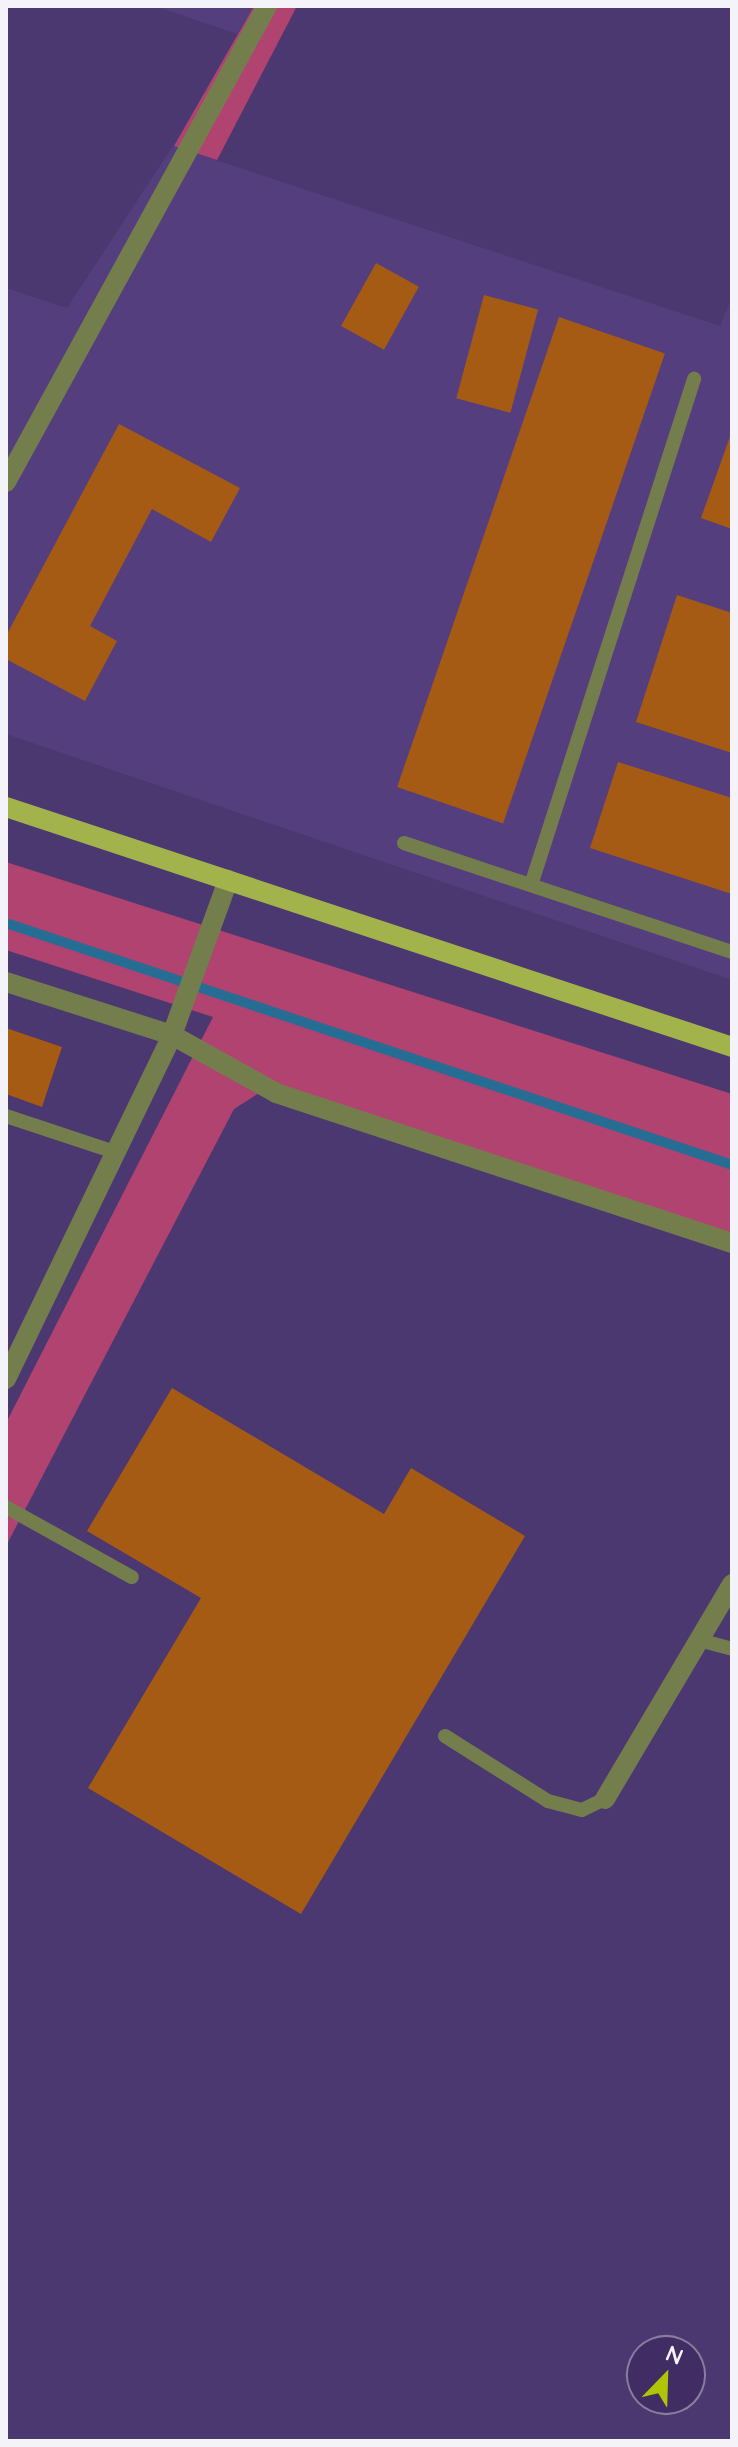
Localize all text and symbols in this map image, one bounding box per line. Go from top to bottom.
north arrow [626,2335,706,2415]
text: N [662,2339,688,2371]

